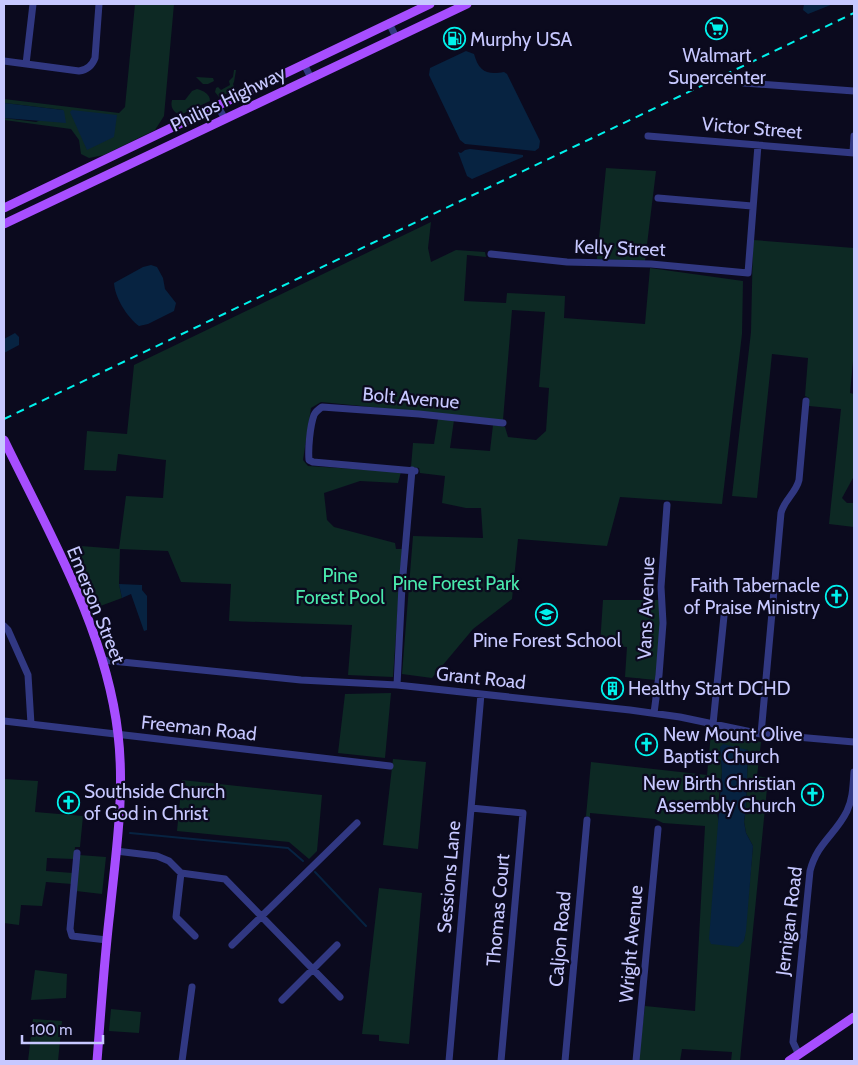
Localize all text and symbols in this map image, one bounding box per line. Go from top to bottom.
supermarket icon: Walmart Supercenter [705,17,729,41]
fuel station icon: Murphy USA [442,27,466,51]
place label: Murphy USA [470,28,572,51]
place label: Walmart Supercenter [668,44,766,89]
street label: Philips Highway [167,61,290,137]
street label: Victor Street [701,112,804,144]
street label: Kelly Street [574,235,667,261]
street label: Bolt Avenue [362,382,461,414]
street label: Emerson Street [62,543,130,668]
street label: Vans Avenue [633,556,659,660]
park label: Pine Forest Pool [295,564,385,609]
park label: Pine Forest Park [392,572,520,595]
place label: Faith Tabernacle of Praise Ministry [684,574,820,619]
church icon: Faith Tabernacle of Praise Ministry [824,584,848,608]
school or university icon: Pine Forest School [535,602,559,626]
place label: Pine Forest School [473,629,622,652]
street label: Grant Road [435,662,527,694]
building icon: Healthy Start DCHD [600,676,624,700]
place label: Healthy Start DCHD [628,677,791,700]
street label: Freeman Road [140,710,258,746]
place label: New Mount Olive Baptist Church [663,723,803,768]
church icon: New Mount Olive Baptist Church [635,733,659,757]
place label: New Birth Christian Assembly Church [643,772,796,817]
place label: Southside Church of God in Christ [84,780,225,825]
church icon: New Birth Christian Assembly Church [800,782,824,806]
church icon: Southside Church of God in Christ [56,790,80,814]
street label: Sessions Lane [433,820,465,934]
street label: Thomas Court [482,852,514,967]
street label: Jernigan Road [771,865,807,978]
street label: Wright Avenue [614,884,648,1004]
street label: Caljon Road [544,890,576,988]
scale bar [22,1012,104,1044]
text: 100 m [30,1021,72,1039]

